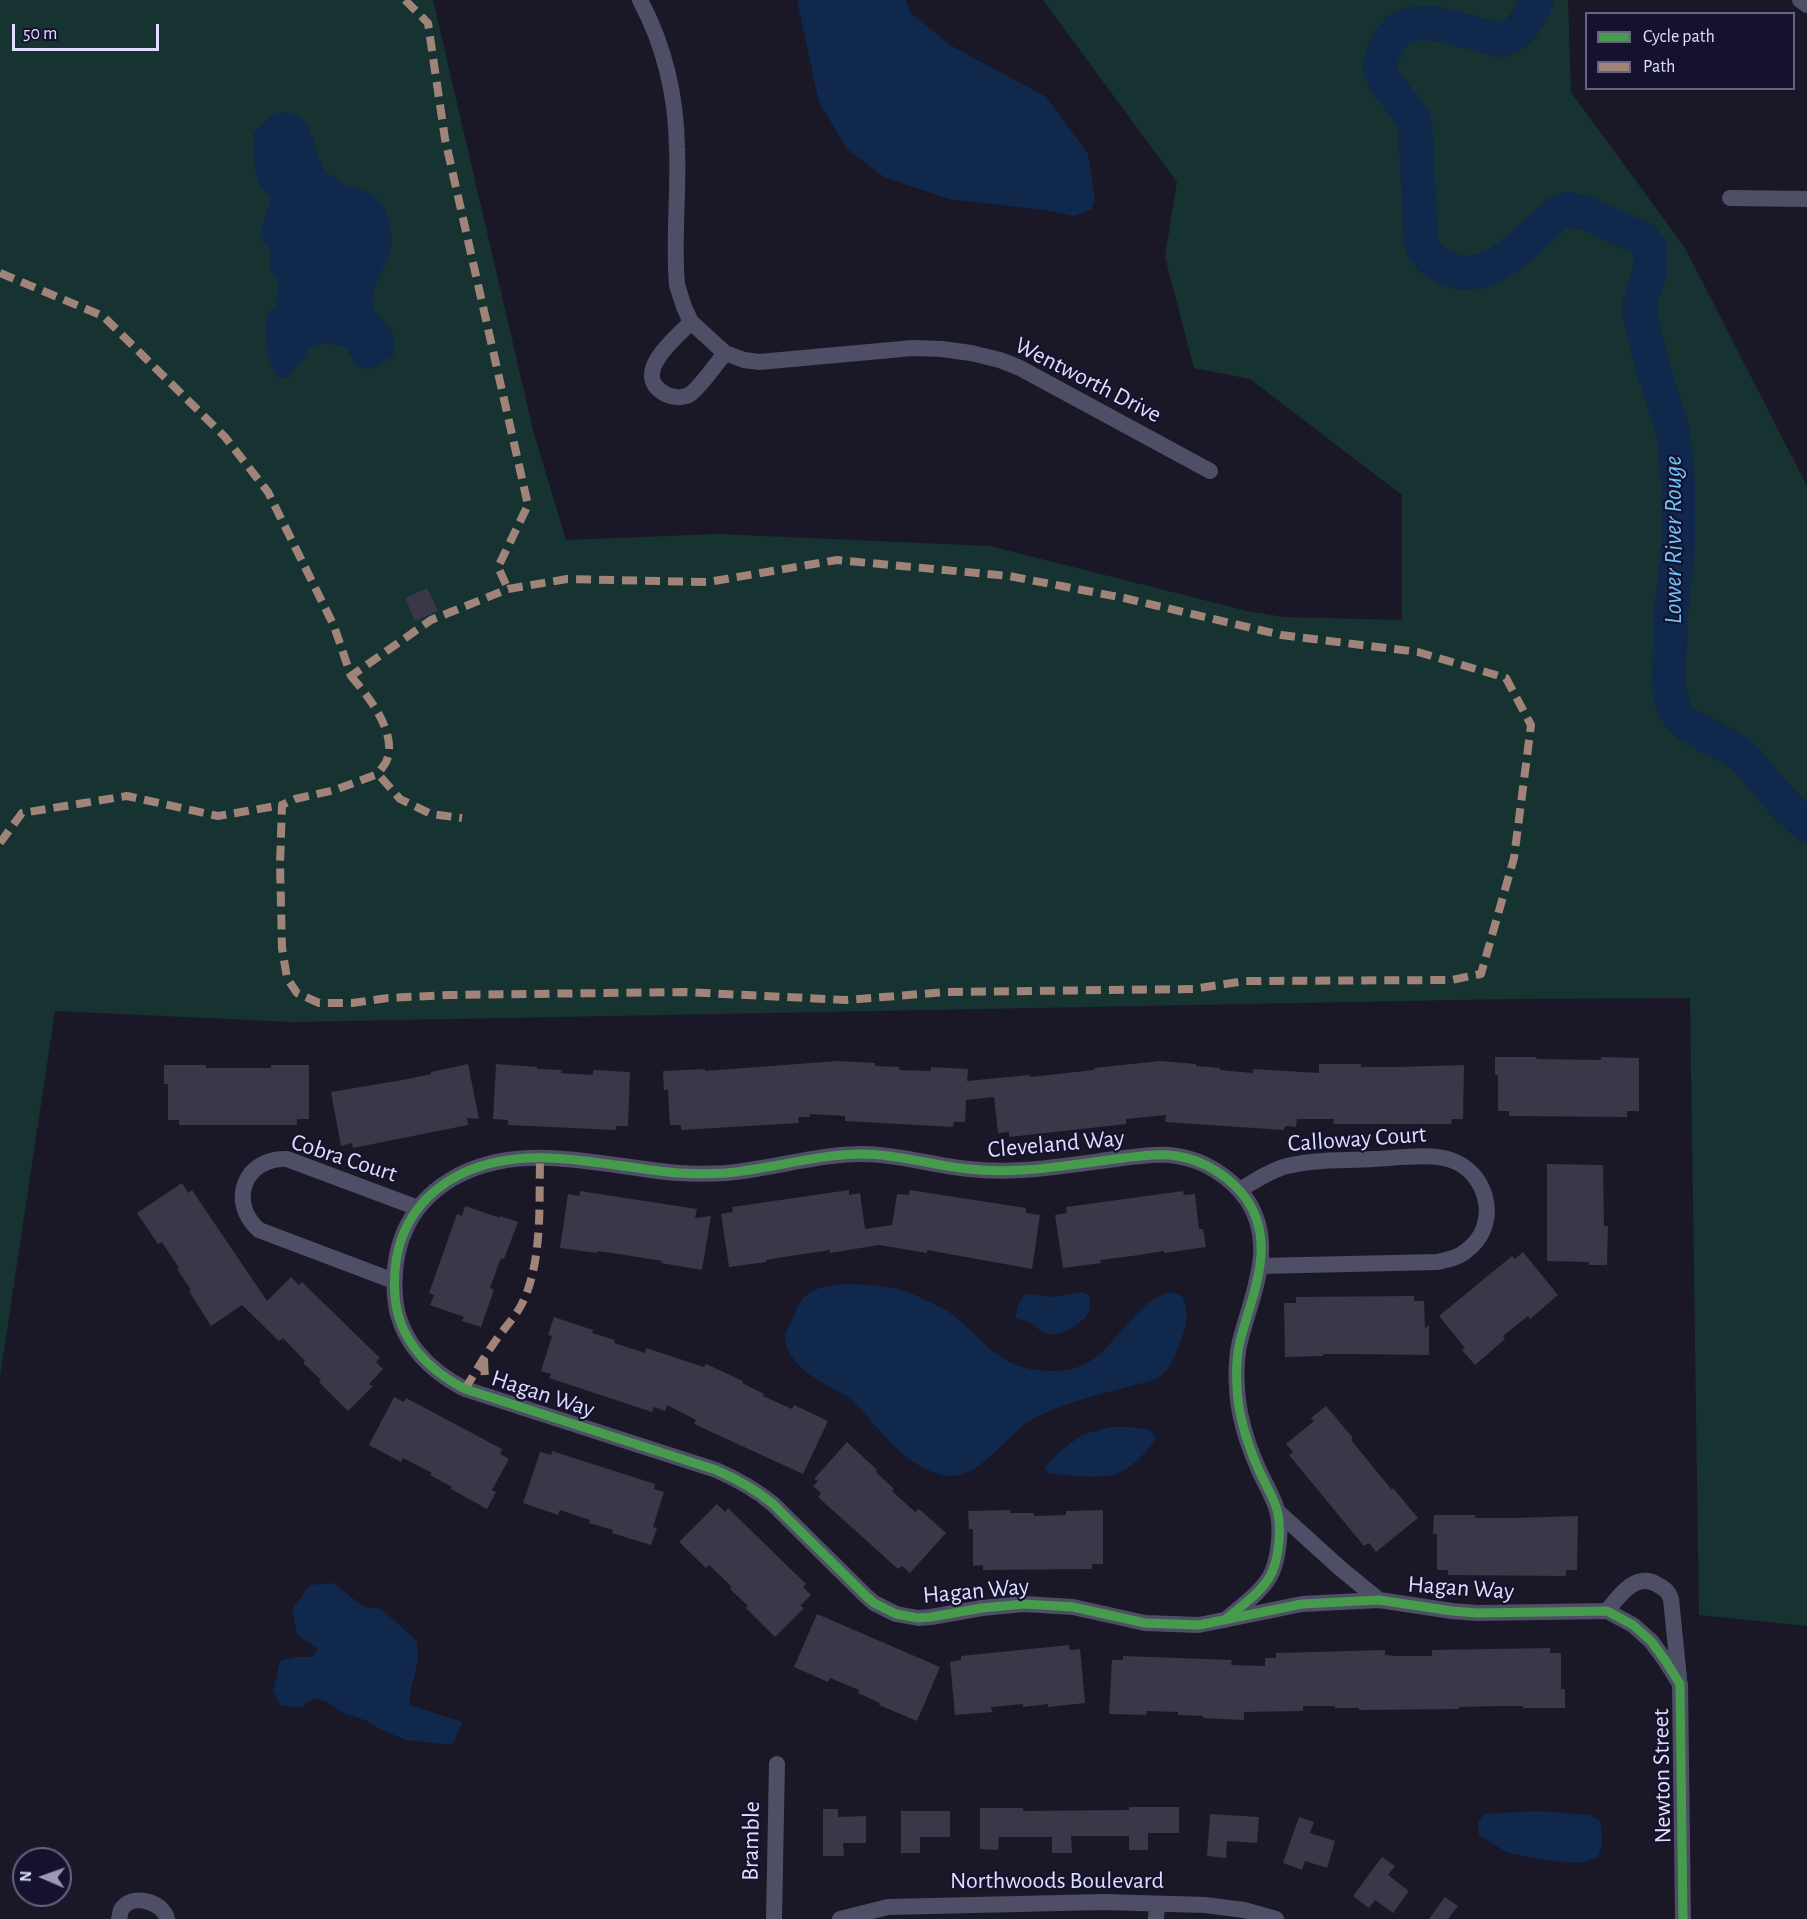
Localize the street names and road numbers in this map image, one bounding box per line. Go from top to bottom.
street label: Wentworth Drive [1010,331,1166,429]
street label: Calloway Court [1287,1120,1427,1158]
street label: Cleveland Way [986,1124,1126,1164]
street label: Cobra Court [287,1127,401,1189]
street label: Hagan Way [488,1364,598,1424]
street label: Hagan Way [1407,1570,1515,1606]
street label: Hagan Way [922,1572,1030,1610]
street label: Newton Street [1646,1708,1678,1844]
street label: Bramble [736,1801,766,1881]
street label: Northwoods Boulevard [950,1867,1164,1895]

